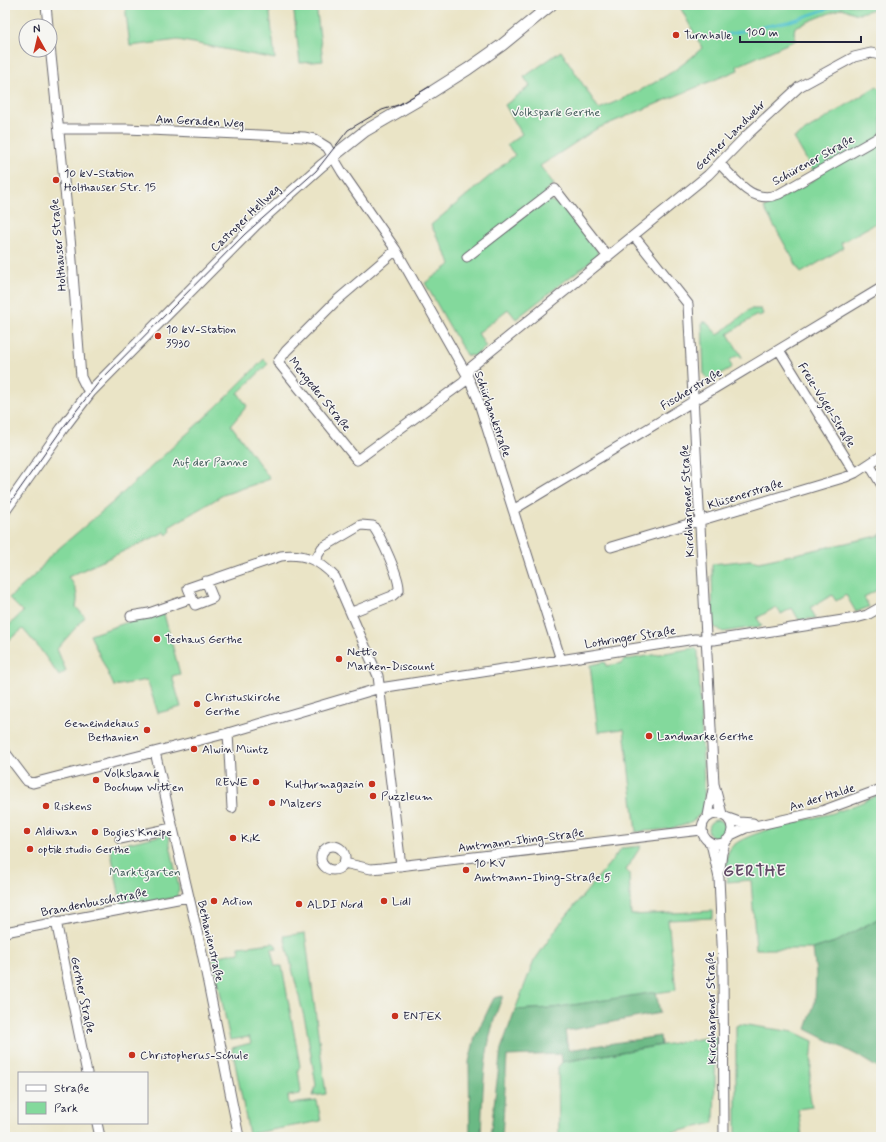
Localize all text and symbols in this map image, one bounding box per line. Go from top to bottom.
north arrow [18,18,58,58]
scale bar [740,18,861,44]
text: N [32,22,41,37]
text: 100 m [746,25,778,41]
place label: Turnhalle [684,28,732,44]
marker: Turnhalle [671,30,681,40]
street label: Gerther Landwehr [692,97,770,175]
park label: Volkspark Gerthe [512,105,600,121]
street label: Am Geraden Weg [155,112,245,132]
street label: Schürener Straße [770,132,857,190]
place label: 10 kV-Station Holthauser Str. 15 [64,166,156,196]
marker: 10 kV-Station Holthauser Str. 15 [51,175,61,185]
street label: Castroper Hellweg [207,181,284,256]
street label: Holthauser Straße [47,198,71,292]
place label: 10 kV-Station 3930 [166,322,236,352]
marker: 10 kV-Station 3930 [153,331,163,341]
street label: Mengeder Straße [284,354,354,435]
street label: Freie-Vogel-Straße [793,360,859,452]
street label: Fischerstraße [658,365,725,415]
street label: Schürbankstraße [470,369,514,460]
street label: Kirchharpener Straße [677,444,699,558]
park label: Auf der Panne [172,455,248,471]
street label: Klüsenerstraße [706,476,785,514]
street label: Lothringer Straße [584,623,677,653]
place label: Teehaus Gerthe [165,632,243,648]
marker: Teehaus Gerthe [152,634,162,644]
place label: Netto Marken-Discount [347,645,435,675]
marker: Netto Marken-Discount [334,654,344,664]
place label: Christuskirche Gerthe [205,690,281,720]
marker: Christuskirche Gerthe [192,699,202,709]
place label: Gemeindehaus Bethanien [64,716,140,746]
marker: Gemeindehaus Bethanien [142,725,152,735]
place label: Landmarke Gerthe [657,729,754,745]
marker: Landmarke Gerthe [644,731,654,741]
place label: Alwin Müntz [202,742,269,758]
marker: Alwin Müntz [189,744,199,754]
place label: Volksbank Bochum Witten [104,766,184,796]
marker: Volksbank Bochum Witten [91,775,101,785]
place label: REWE [216,775,248,791]
marker: REWE [251,777,261,787]
place label: Kulturmagazin [285,777,364,793]
marker: Kulturmagazin [367,779,377,789]
street label: An der Halde [788,780,857,815]
place label: Puzzleum [381,789,433,805]
marker: Puzzleum [368,791,378,801]
place label: Malzers [280,796,322,812]
marker: Malzers [267,798,277,808]
place label: Riskens [54,799,92,815]
marker: Riskens [41,801,51,811]
place label: Aldiwan [35,824,77,840]
place label: Bogies Kneipe [103,825,172,842]
street label: Amtmann-Ibing-Straße [457,825,585,857]
marker: Aldiwan [22,826,32,836]
marker: Bogies Kneipe [90,827,100,837]
place label: KiK [241,831,260,847]
marker: KiK [228,833,238,843]
place label: optik studio Gerthe [38,842,130,858]
marker: optik studio Gerthe [25,844,35,854]
place label: 10 KV Amtmann-Ibing-Straße 5 [474,856,611,886]
district label: GERTHE [723,861,787,882]
park label: Marktgarten [109,865,181,882]
marker: 10 KV Amtmann-Ibing-Straße 5 [461,865,471,875]
street label: Brandenbuschstraße [40,885,149,921]
place label: Action [222,894,252,910]
place label: Lidl [392,894,411,910]
marker: Action [209,896,219,906]
marker: Lidl [379,896,389,906]
place label: ALDI Nord [307,897,363,913]
street label: Bethanienstraße [193,899,227,984]
marker: ALDI Nord [294,899,304,909]
street label: Kirchharpener Straße [703,952,721,1064]
street label: Gerther Straße [66,955,98,1035]
place label: ENTEX [403,1009,442,1025]
marker: ENTEX [390,1011,400,1021]
place label: Christopherus-Schule [140,1048,248,1064]
marker: Christopherus-Schule [127,1050,137,1060]
legend [18,1072,148,1124]
text: Straße [54,1081,89,1097]
text: Park [54,1101,78,1117]

